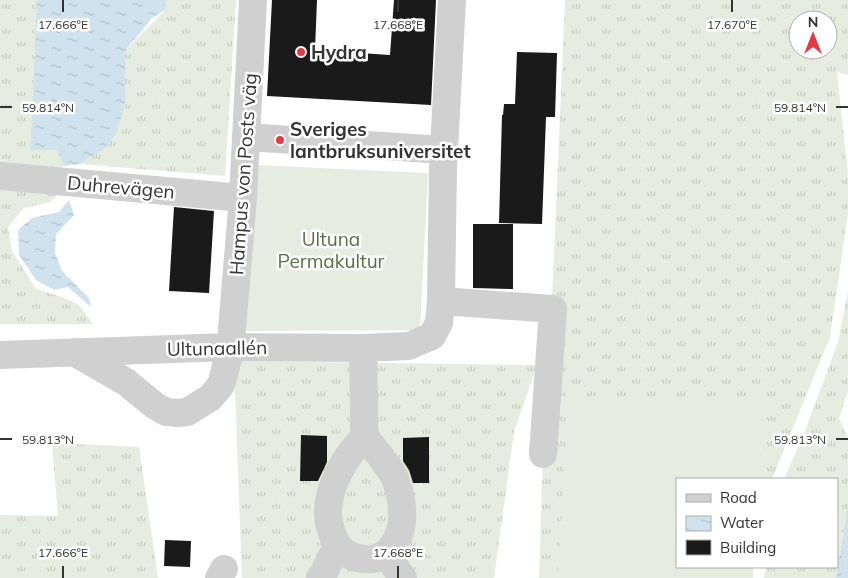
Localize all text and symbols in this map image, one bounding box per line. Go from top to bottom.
north arrow [788,10,838,60]
text: N [808,13,818,31]
text: 17.666°E [38,17,88,32]
text: 17.668°E [373,17,423,32]
text: 17.670°E [707,17,757,32]
place label: Hydra [311,40,367,64]
marker: Hydra [295,46,307,58]
street label: Hampus von Posts väg [224,72,262,276]
text: 59.814°N [22,100,74,115]
text: 59.814°N [774,100,826,115]
place label: Sveriges lantbruksuniversitet [290,117,471,163]
marker: Sveriges lantbruksuniversitet [274,134,286,146]
street label: Duhrevägen [66,170,176,204]
park label: Ultuna Permakultur [277,227,385,273]
street label: Ultunaallén [167,335,267,361]
text: 59.813°N [22,432,74,447]
text: 59.813°N [774,432,826,447]
legend [676,478,838,568]
text: Road [720,488,757,507]
text: Water [720,513,764,532]
text: Building [720,538,776,557]
text: 17.666°E [38,545,88,560]
text: 17.668°E [373,545,423,560]

